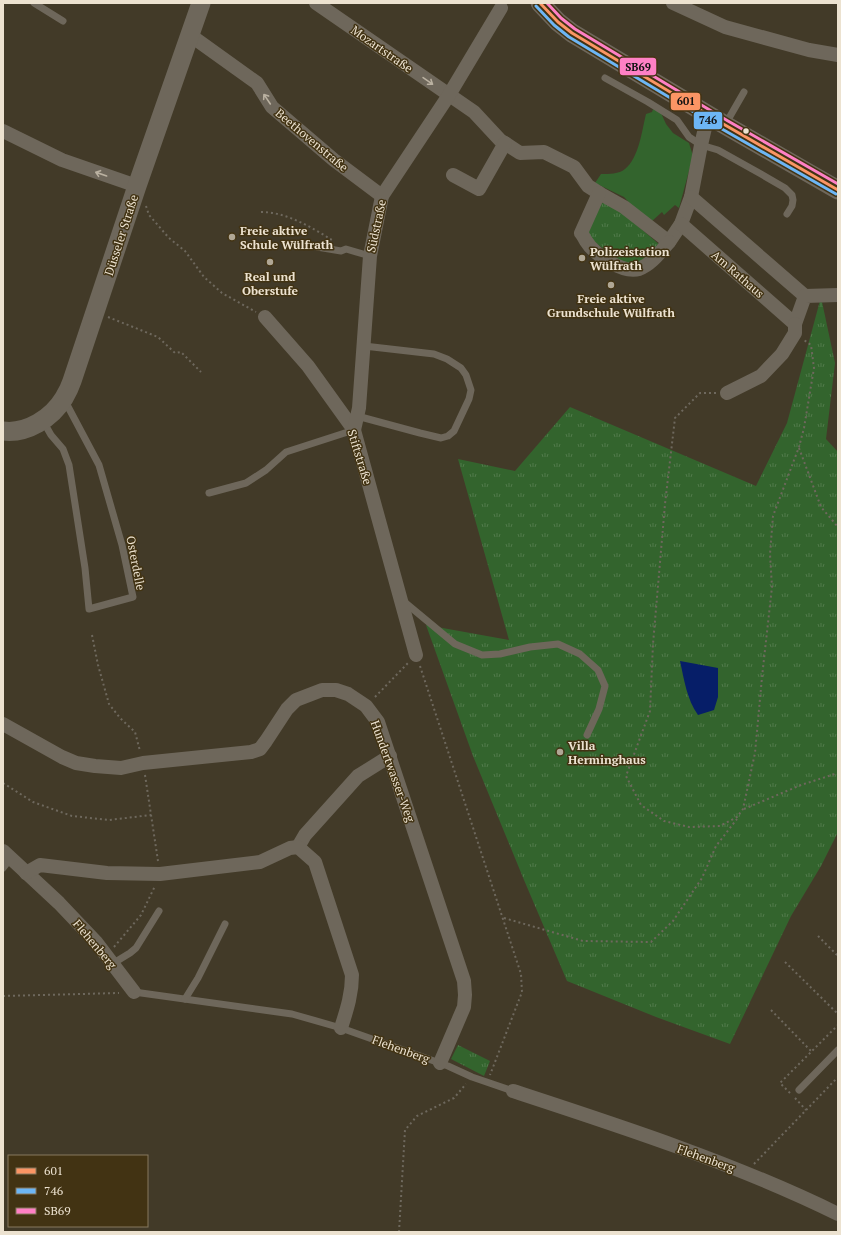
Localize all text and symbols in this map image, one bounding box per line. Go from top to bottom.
street label: Mozartstraße [348,22,416,76]
line badge: SB69 [619,57,657,76]
text: SB69 [625,60,651,74]
one-way arrow [423,77,434,85]
line badge: 601 [670,92,701,111]
one-way arrow [263,94,271,105]
text: 601 [677,94,695,108]
street label: Beethovenstraße [273,105,351,175]
line badge: 746 [693,111,723,130]
text: 746 [699,113,717,127]
unlabelled marker [741,126,751,136]
one-way arrow [95,169,107,177]
street label: Düsseler Straße [101,193,141,277]
street label: Südstraße [363,198,389,254]
place label: Freie aktive Schule Wülfrath [240,223,334,252]
marker: Freie aktive Schule Wülfrath [227,232,237,242]
place label: Polizeistation Wülfrath [590,244,670,273]
street label: Am Rathaus [709,247,767,301]
marker: Polizeistation Wülfrath [577,253,587,263]
marker: Real und Oberstufe [265,257,275,267]
place label: Real und Oberstufe [242,269,299,298]
marker: Freie aktive Grundschule Wülfrath [606,280,616,290]
place label: Freie aktive Grundschule Wülfrath [547,291,675,320]
street label: Stiftstraße [345,428,375,486]
street label: Osterdelle [123,535,149,591]
street label: Hundertwasser-Weg [368,718,419,825]
place label: Villa Herminghaus [568,738,646,767]
marker: Villa Herminghaus [555,747,565,757]
street label: Flehenberg [70,916,120,972]
street label: Flehenberg [370,1032,432,1067]
street label: Flehenberg [675,1141,737,1176]
legend [8,1155,148,1227]
text: 601 [44,1163,63,1178]
text: 746 [44,1183,64,1198]
text: SB69 [44,1203,71,1218]

